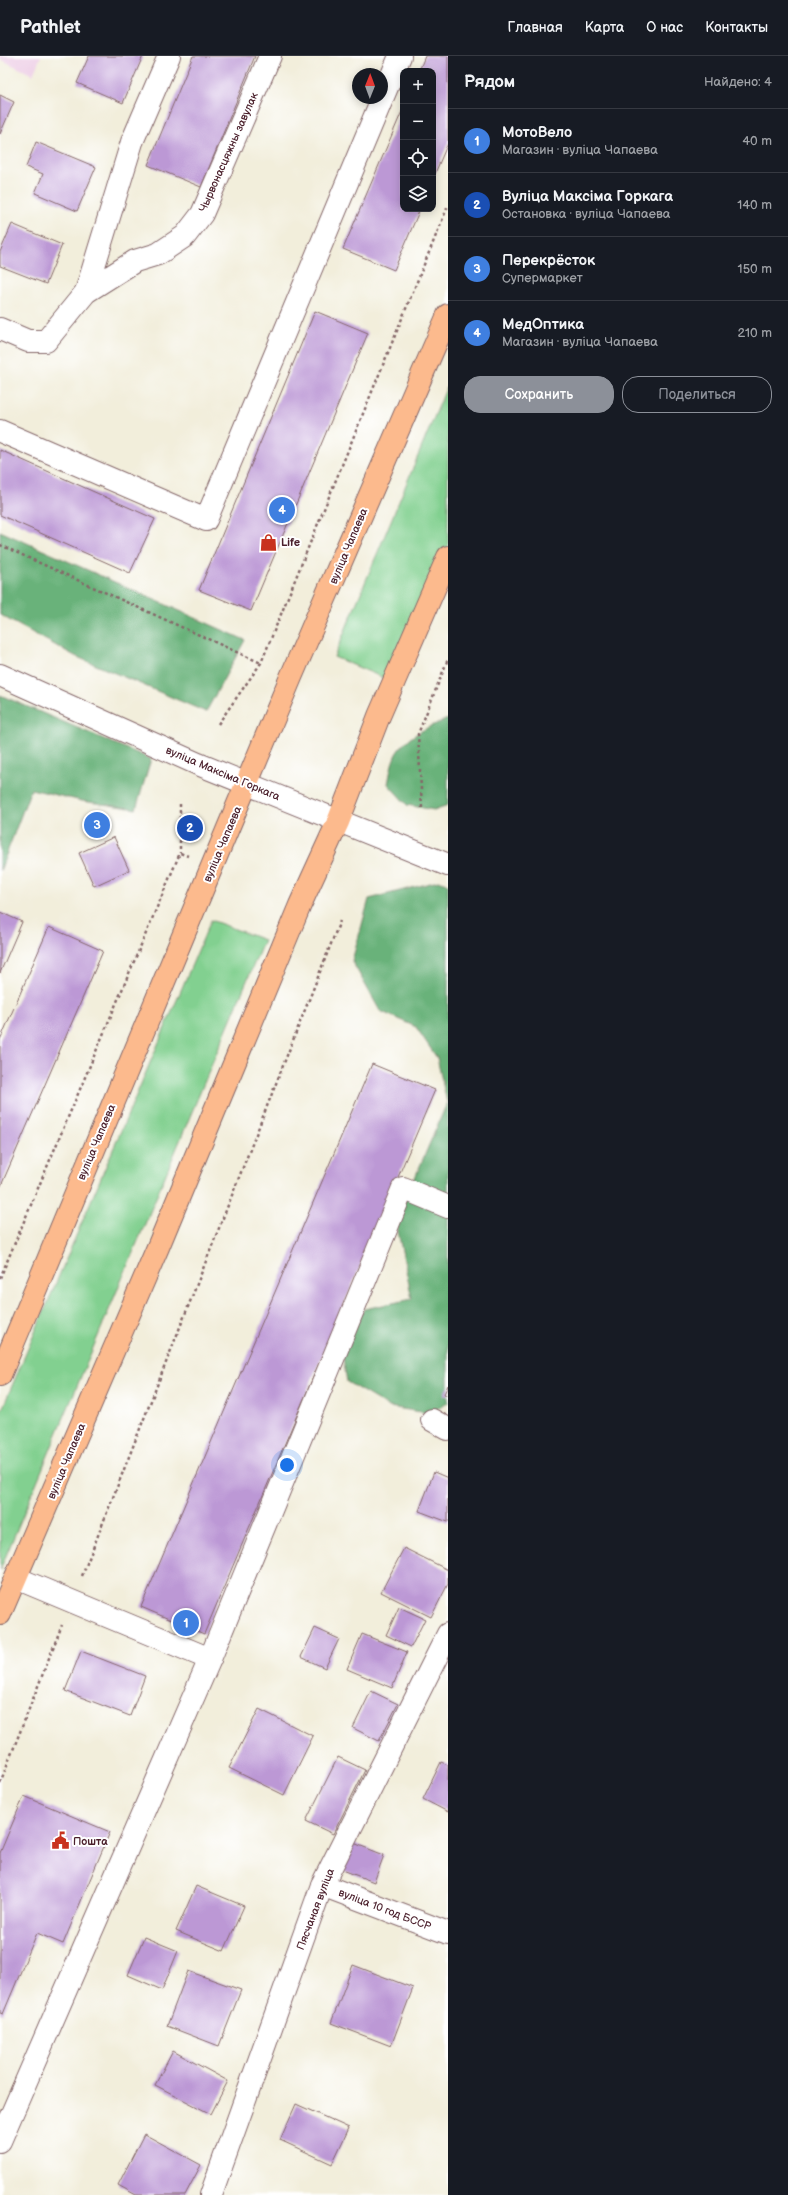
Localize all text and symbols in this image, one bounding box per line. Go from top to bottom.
text: Pathlet [20,16,81,39]
text: Главная [508,19,563,36]
text: Карта [585,19,624,36]
text: О нас [646,19,683,36]
text: Контакты [705,19,768,36]
north arrow [352,68,388,104]
map controls [400,68,436,212]
button: + [400,68,436,104]
text: Рядом [464,72,515,92]
text: Найдено: 4 [704,74,772,90]
street label: Чырвонасцяжны завулак [196,90,261,214]
button: − [400,104,436,140]
text: МотоВело [502,123,572,142]
text: 1 [474,133,480,149]
text: 40 m [742,133,772,149]
button: locate [400,140,436,176]
text: Магазин · вуліца Чапаева [502,142,658,158]
button: layers [400,176,436,212]
text: Вуліца Максіма Горкага [502,187,673,206]
text: 2 [473,197,481,213]
text: 140 m [737,197,772,213]
text: Остановка · вуліца Чапаева [502,206,670,222]
text: Перекрёсток [502,251,595,270]
text: 3 [473,261,481,277]
text: 150 m [738,261,772,277]
text: Супермаркет [502,270,583,286]
text: МедОптика [502,315,584,334]
text: 4 [473,325,481,341]
text: 210 m [738,325,772,341]
text: Магазин · вуліца Чапаева [502,334,658,350]
button: Сохранить [464,376,614,413]
button: Поделиться [622,376,772,413]
pin: 4 [269,495,295,525]
street label: вуліца Чапаева [327,506,370,586]
shop icon: Life [258,532,278,552]
place label: Life [281,536,300,549]
street label: вуліца Максіма Горкага [164,744,282,804]
street label: вуліца Чапаева [201,804,244,884]
pin: 3 [84,810,110,840]
pin: 2 [177,813,203,843]
street label: вуліца Чапаева [75,1102,118,1182]
street label: вуліца Чапаева [45,1421,88,1501]
your location [277,1455,297,1475]
pin: 1 [173,1608,199,1638]
public building icon: Пошта [50,1831,70,1851]
place label: Пошта [73,1835,108,1848]
street label: Пясчаная вуліца [294,1866,337,1952]
street label: вуліца 10 год БССР [337,1886,433,1933]

